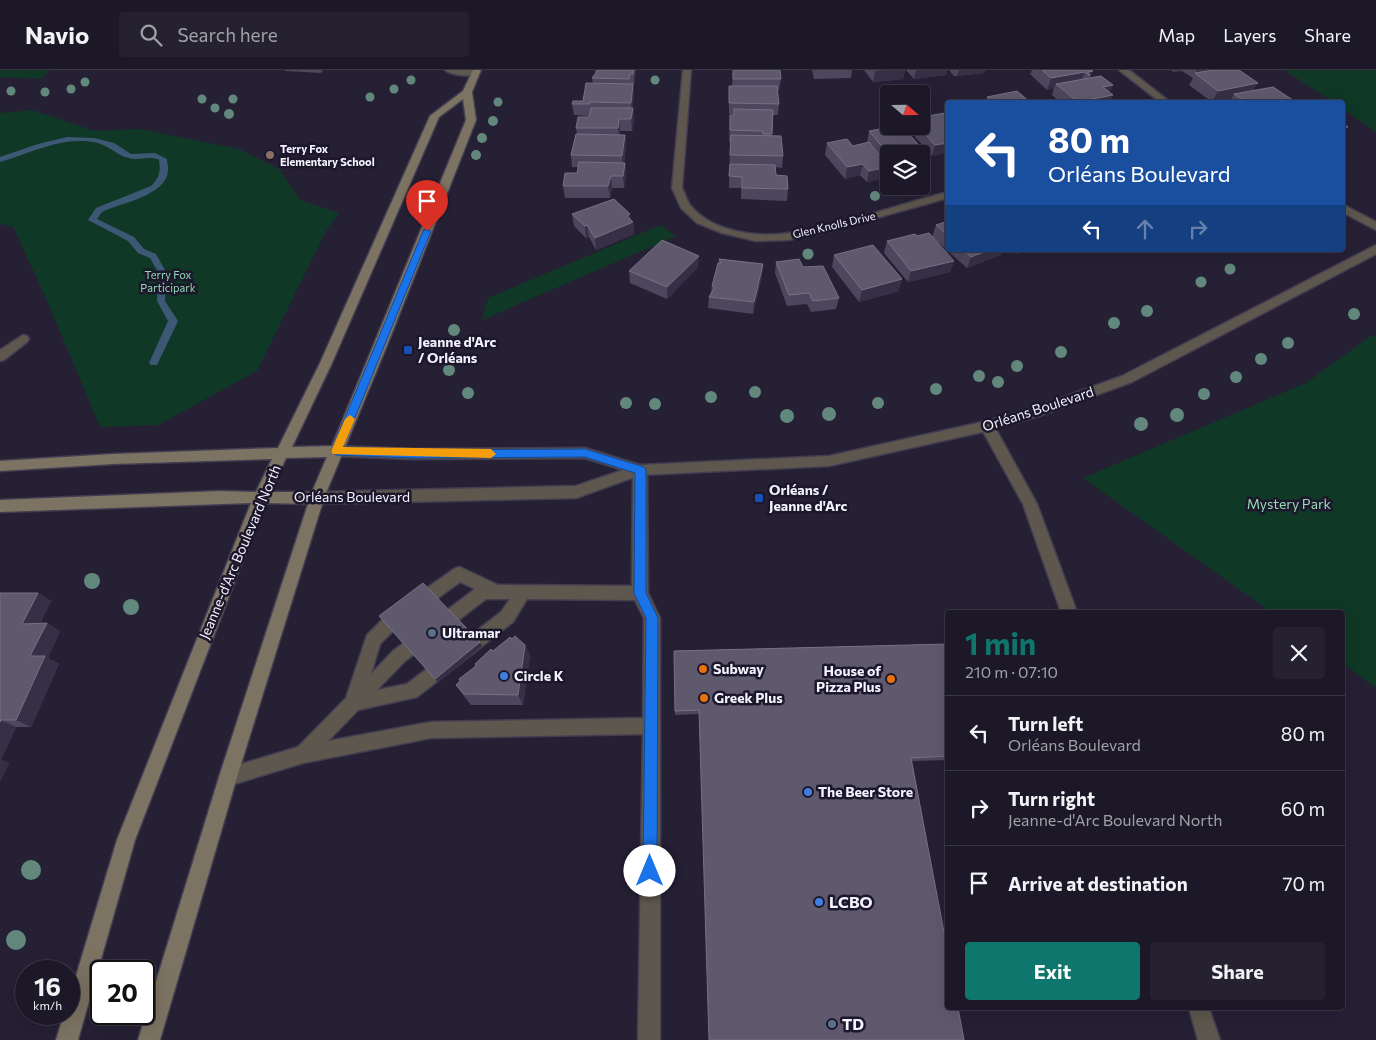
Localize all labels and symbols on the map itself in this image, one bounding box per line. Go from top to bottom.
north arrow [880,85,930,135]
place label: Terry Fox Elementary School [280,142,375,168]
marker: Terry Fox Elementary School [264,149,276,161]
pin [406,180,448,231]
street label: Glen Knolls Drive [791,209,877,240]
park label: Terry Fox Participark [140,268,196,294]
place label: Jeanne d'Arc / Orléans [418,333,497,366]
marker: Jeanne d'Arc / Orléans [402,344,414,356]
street label: Orléans Boulevard [980,382,1096,435]
street label: Jeanne-d'Arc Boulevard North [195,462,284,641]
place label: Orléans / Jeanne d'Arc [769,481,848,514]
street label: Orléans Boulevard [294,488,410,505]
marker: Orléans / Jeanne d'Arc [753,492,765,504]
park label: Mystery Park [1247,495,1332,512]
place label: Ultramar [442,624,501,641]
marker: Ultramar [426,627,438,639]
place label: Subway [713,660,764,677]
place label: House of Pizza Plus [816,662,881,695]
marker: Subway [697,663,709,675]
place label: Circle K [514,667,564,684]
marker: Circle K [498,670,510,682]
marker: House of Pizza Plus [885,673,897,685]
place label: Greek Plus [714,689,783,706]
marker: Greek Plus [698,692,710,704]
place label: The Beer Store [818,783,913,800]
marker: The Beer Store [802,786,814,798]
position arrow [623,844,675,896]
place label: LCBO [829,892,873,911]
marker: LCBO [813,896,825,908]
speed limit sign: 20 [90,960,155,1025]
place label: TD [842,1014,864,1033]
marker: TD [826,1018,838,1030]

